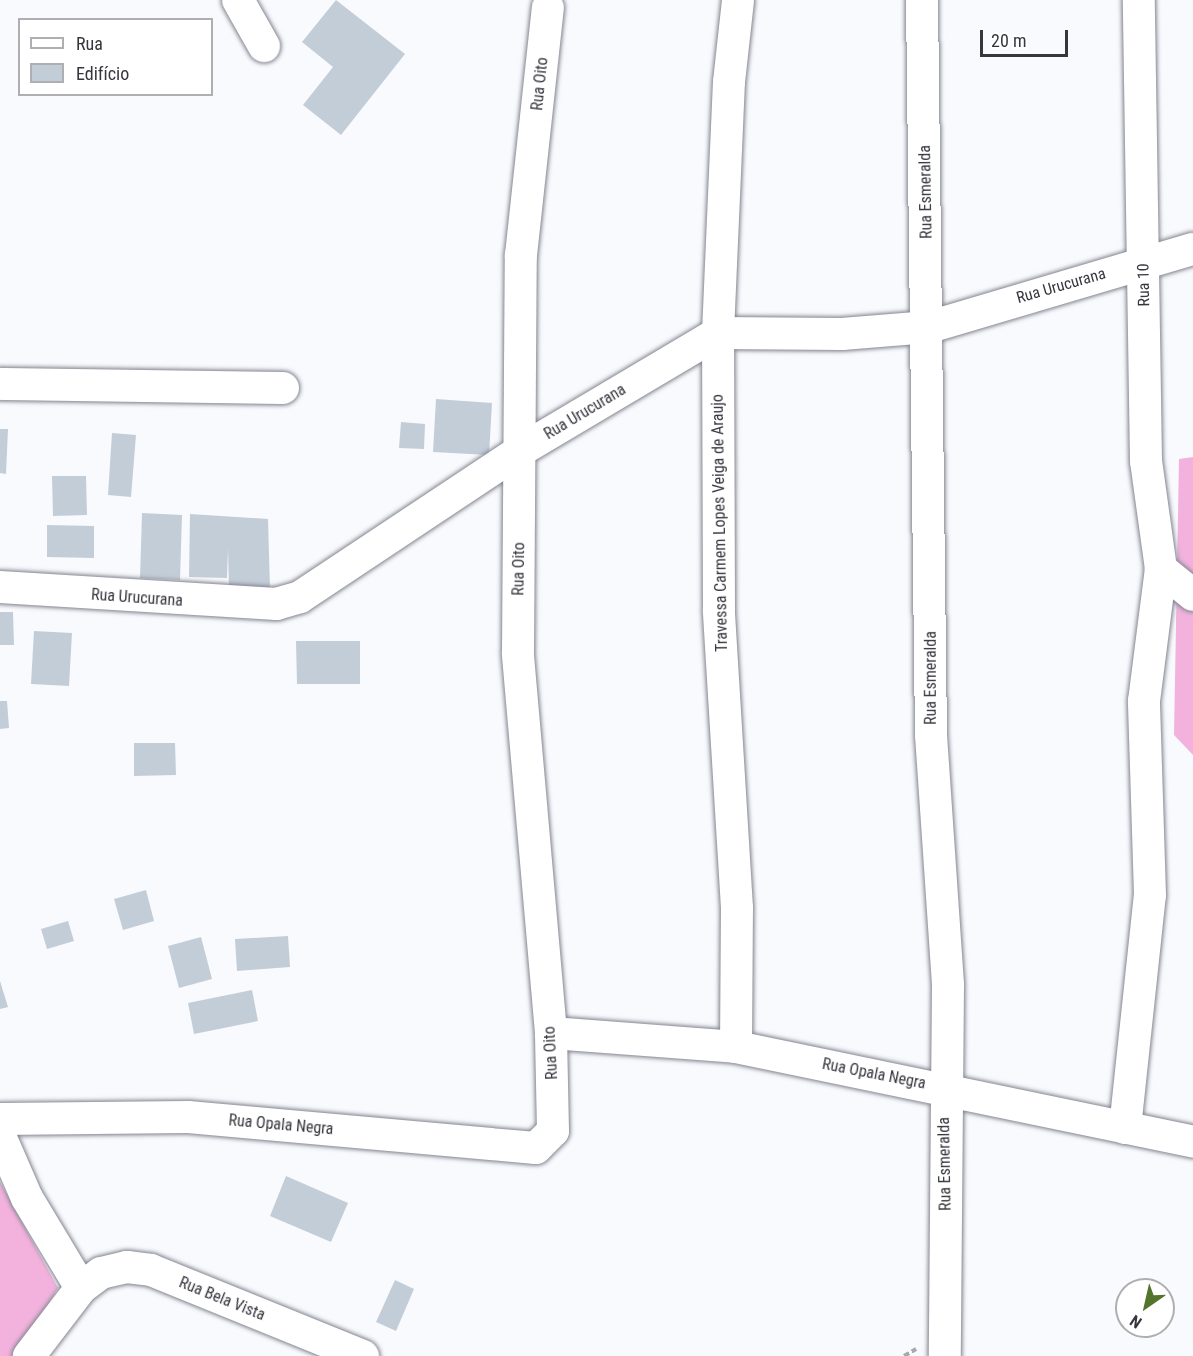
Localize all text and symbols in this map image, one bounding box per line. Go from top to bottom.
legend [18,18,213,96]
scale bar [983,18,1072,56]
text: 20 m [991,30,1026,51]
text: Rua [76,33,103,54]
street label: Rua Oito [528,56,552,112]
text: Edifício [76,63,129,84]
street label: Rua Esmeralda [916,145,936,239]
street label: Rua 10 [1134,263,1154,307]
street label: Rua Urucurana [1014,264,1108,308]
street label: Rua Urucurana [541,380,629,444]
street label: Travessa Carmem Lopes Veiga de Araujo [708,394,732,652]
street label: Rua Oito [509,542,529,596]
street label: Rua Urucurana [90,585,184,611]
street label: Rua Esmeralda [921,631,941,725]
street label: Rua Oito [540,1026,562,1080]
street label: Rua Opala Negra [820,1055,928,1093]
street label: Rua Opala Negra [228,1111,334,1139]
street label: Rua Esmeralda [935,1117,955,1211]
street label: Rua Bela Vista [176,1273,268,1325]
north arrow [1115,1278,1175,1338]
text: N [1126,1311,1145,1332]

